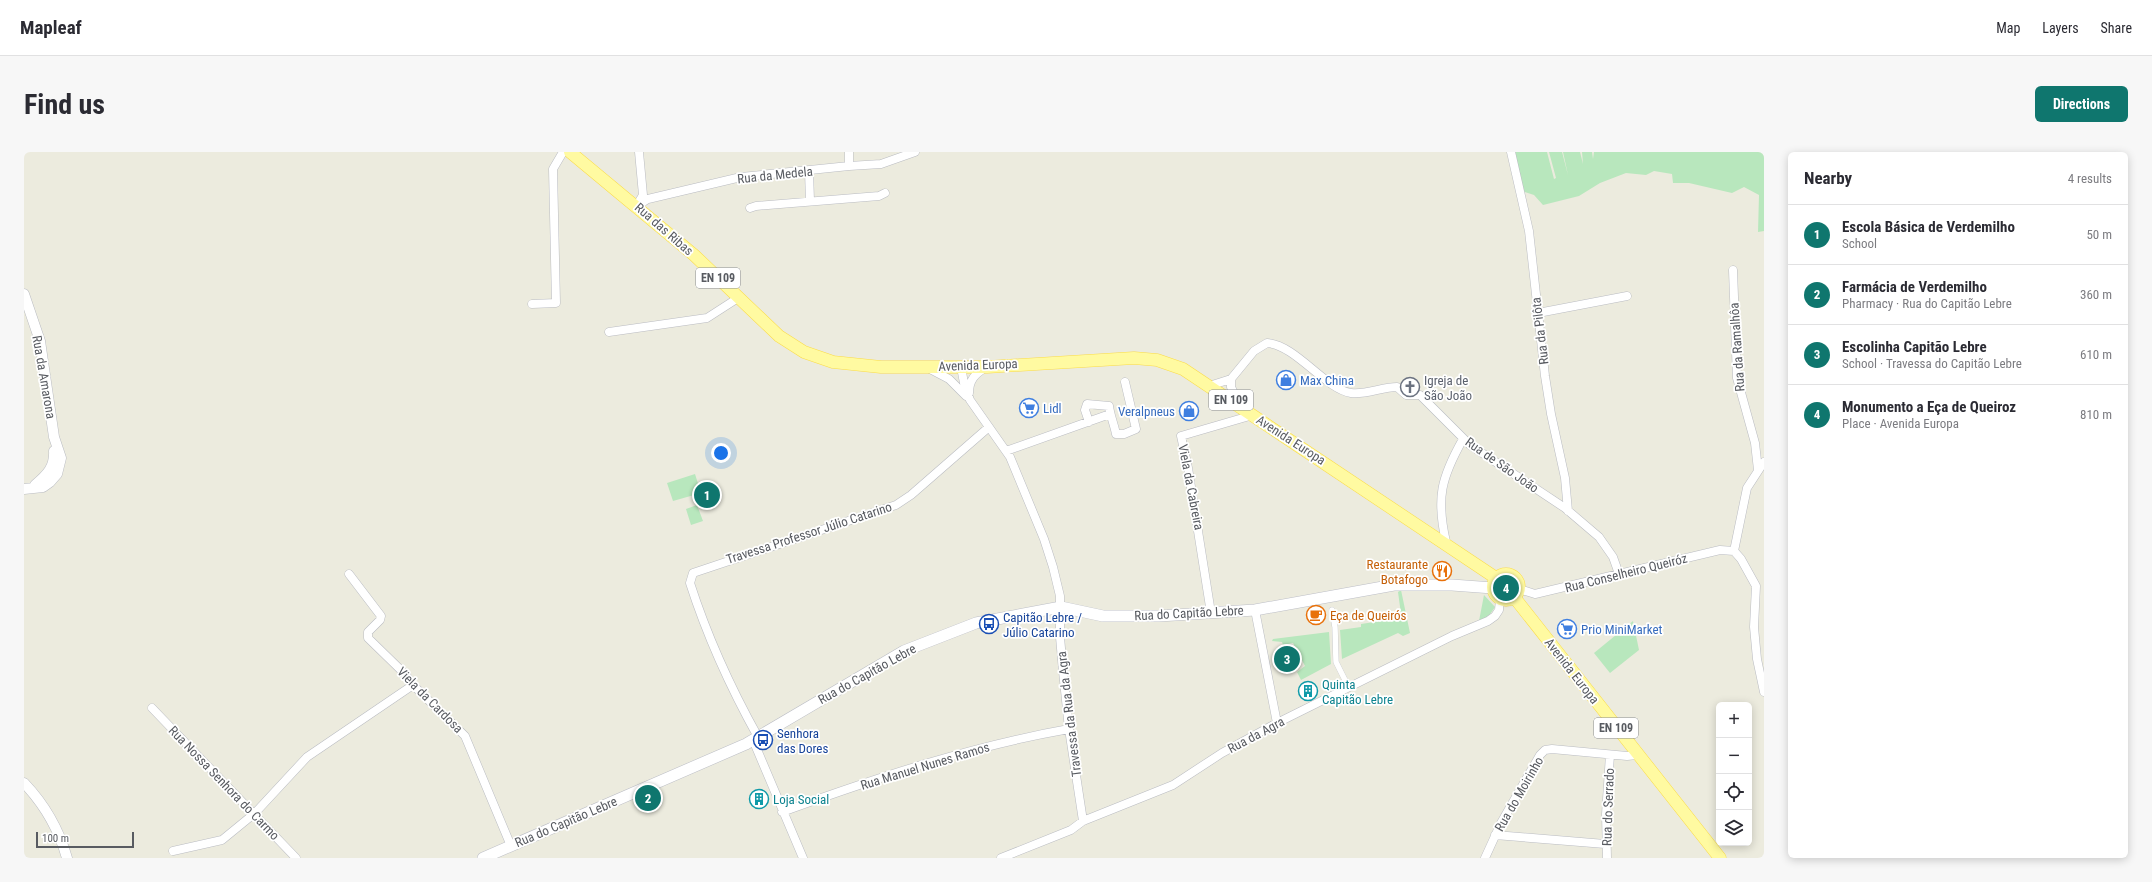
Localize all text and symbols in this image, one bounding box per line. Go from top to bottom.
text: Mapleaf [20,16,82,39]
text: Map [1996,20,2020,36]
text: Layers [2042,20,2079,36]
text: Share [2101,20,2132,36]
button: Directions [2035,86,2128,122]
text: Find us [24,88,105,121]
street label: Rua da Medela [737,164,813,186]
text: Nearby [1804,168,1852,188]
text: 4 results [2068,171,2112,186]
street label: Rua das Ribas [632,200,696,258]
text: Escola Básica de Verdemilho [1842,218,2015,236]
text: 1 [1814,227,1820,242]
text: 50 m [2086,227,2112,242]
text: School [1842,236,1877,251]
road number: EN 109 [696,268,740,288]
text: Farmácia de Verdemilho [1842,278,1987,296]
text: 2 [1814,287,1820,302]
text: 360 m [2080,287,2112,302]
street label: Rua da Pilôta [1528,296,1552,366]
text: Pharmacy · Rua do Capitão Lebre [1842,296,2012,311]
street label: Rua da Ramalhôa [1726,302,1748,392]
street label: Rua da Amarona [29,334,59,420]
text: Escolinha Capitão Lebre [1842,338,1987,356]
text: 3 [1814,347,1820,362]
text: 610 m [2080,347,2112,362]
street label: Avenida Europa [938,356,1018,374]
text: School · Travessa do Capitão Lebre [1842,356,2022,371]
shop icon: Max China [1275,369,1297,391]
place label: Max China [1300,373,1354,388]
place label: Igreja de São João [1424,373,1472,403]
church icon: Igreja de São João [1399,376,1421,398]
road number: EN 109 [1209,390,1253,410]
supermarket icon: Lidl [1018,397,1040,419]
text: Monumento a Eça de Queiroz [1842,398,2016,416]
shop icon: Veralpneus [1178,400,1200,422]
place label: Lidl [1043,401,1062,416]
place label: Veralpneus [1118,404,1175,419]
text: 4 [1814,407,1820,422]
text: 810 m [2080,407,2112,422]
street label: Avenida Europa [1254,412,1328,468]
text: Place · Avenida Europa [1842,416,1959,431]
street label: Rua de São João [1462,434,1542,496]
your location [711,443,731,463]
street label: Viela da Cabreira [1175,443,1207,531]
pin: 1 [694,480,720,510]
street label: Travessa Professor Júlio Catarino [724,499,894,567]
street label: Rua Conselheiro Queiróz [1563,550,1689,595]
place label: Restaurante Botafogo [1367,557,1428,587]
restaurant icon: Restaurante Botafogo [1431,560,1453,582]
pin: 4 [1493,573,1519,603]
street label: Rua do Capitão Lebre [1134,603,1244,623]
cafe icon: Eça de Queirós [1305,604,1327,626]
place label: Eça de Queirós [1330,608,1407,623]
place label: Capitão Lebre / Júlio Catarino [1003,610,1082,640]
bus stop icon: Capitão Lebre / Júlio Catarino [978,613,1000,635]
supermarket icon: Prio MiniMarket [1556,618,1578,640]
place label: Prio MiniMarket [1581,622,1663,637]
street label: Avenida Europa [1542,635,1602,707]
street label: Rua do Capitão Lebre [815,641,919,707]
pin: 3 [1274,644,1300,674]
street label: Travessa da Rua da Agra [1054,650,1084,778]
street label: Viela da Cardosa [394,664,466,736]
place label: Quinta Capitão Lebre [1322,677,1393,707]
building icon: Quinta Capitão Lebre [1297,680,1319,702]
map controls [1716,702,1752,846]
button: + [1716,702,1752,738]
street label: Rua da Agra [1225,714,1287,756]
road number: EN 109 [1594,718,1638,738]
street label: Rua Nossa Senhora do Carmo [166,723,282,843]
place label: Senhora das Dores [777,726,828,756]
bus stop icon: Senhora das Dores [752,729,774,751]
button: − [1716,738,1752,774]
street label: Rua Manuel Nunes Ramos [859,739,991,793]
street label: Rua do Moirinho [1492,754,1546,834]
street label: Rua do Serrado [1599,768,1617,846]
button: locate [1716,774,1752,810]
pin: 2 [635,783,661,813]
building icon: Loja Social [748,788,770,810]
place label: Loja Social [773,792,829,807]
street label: Rua do Capitão Lebre [513,794,619,850]
button: layers [1716,810,1752,846]
scale bar [36,830,134,849]
text: 100 m [42,832,69,845]

